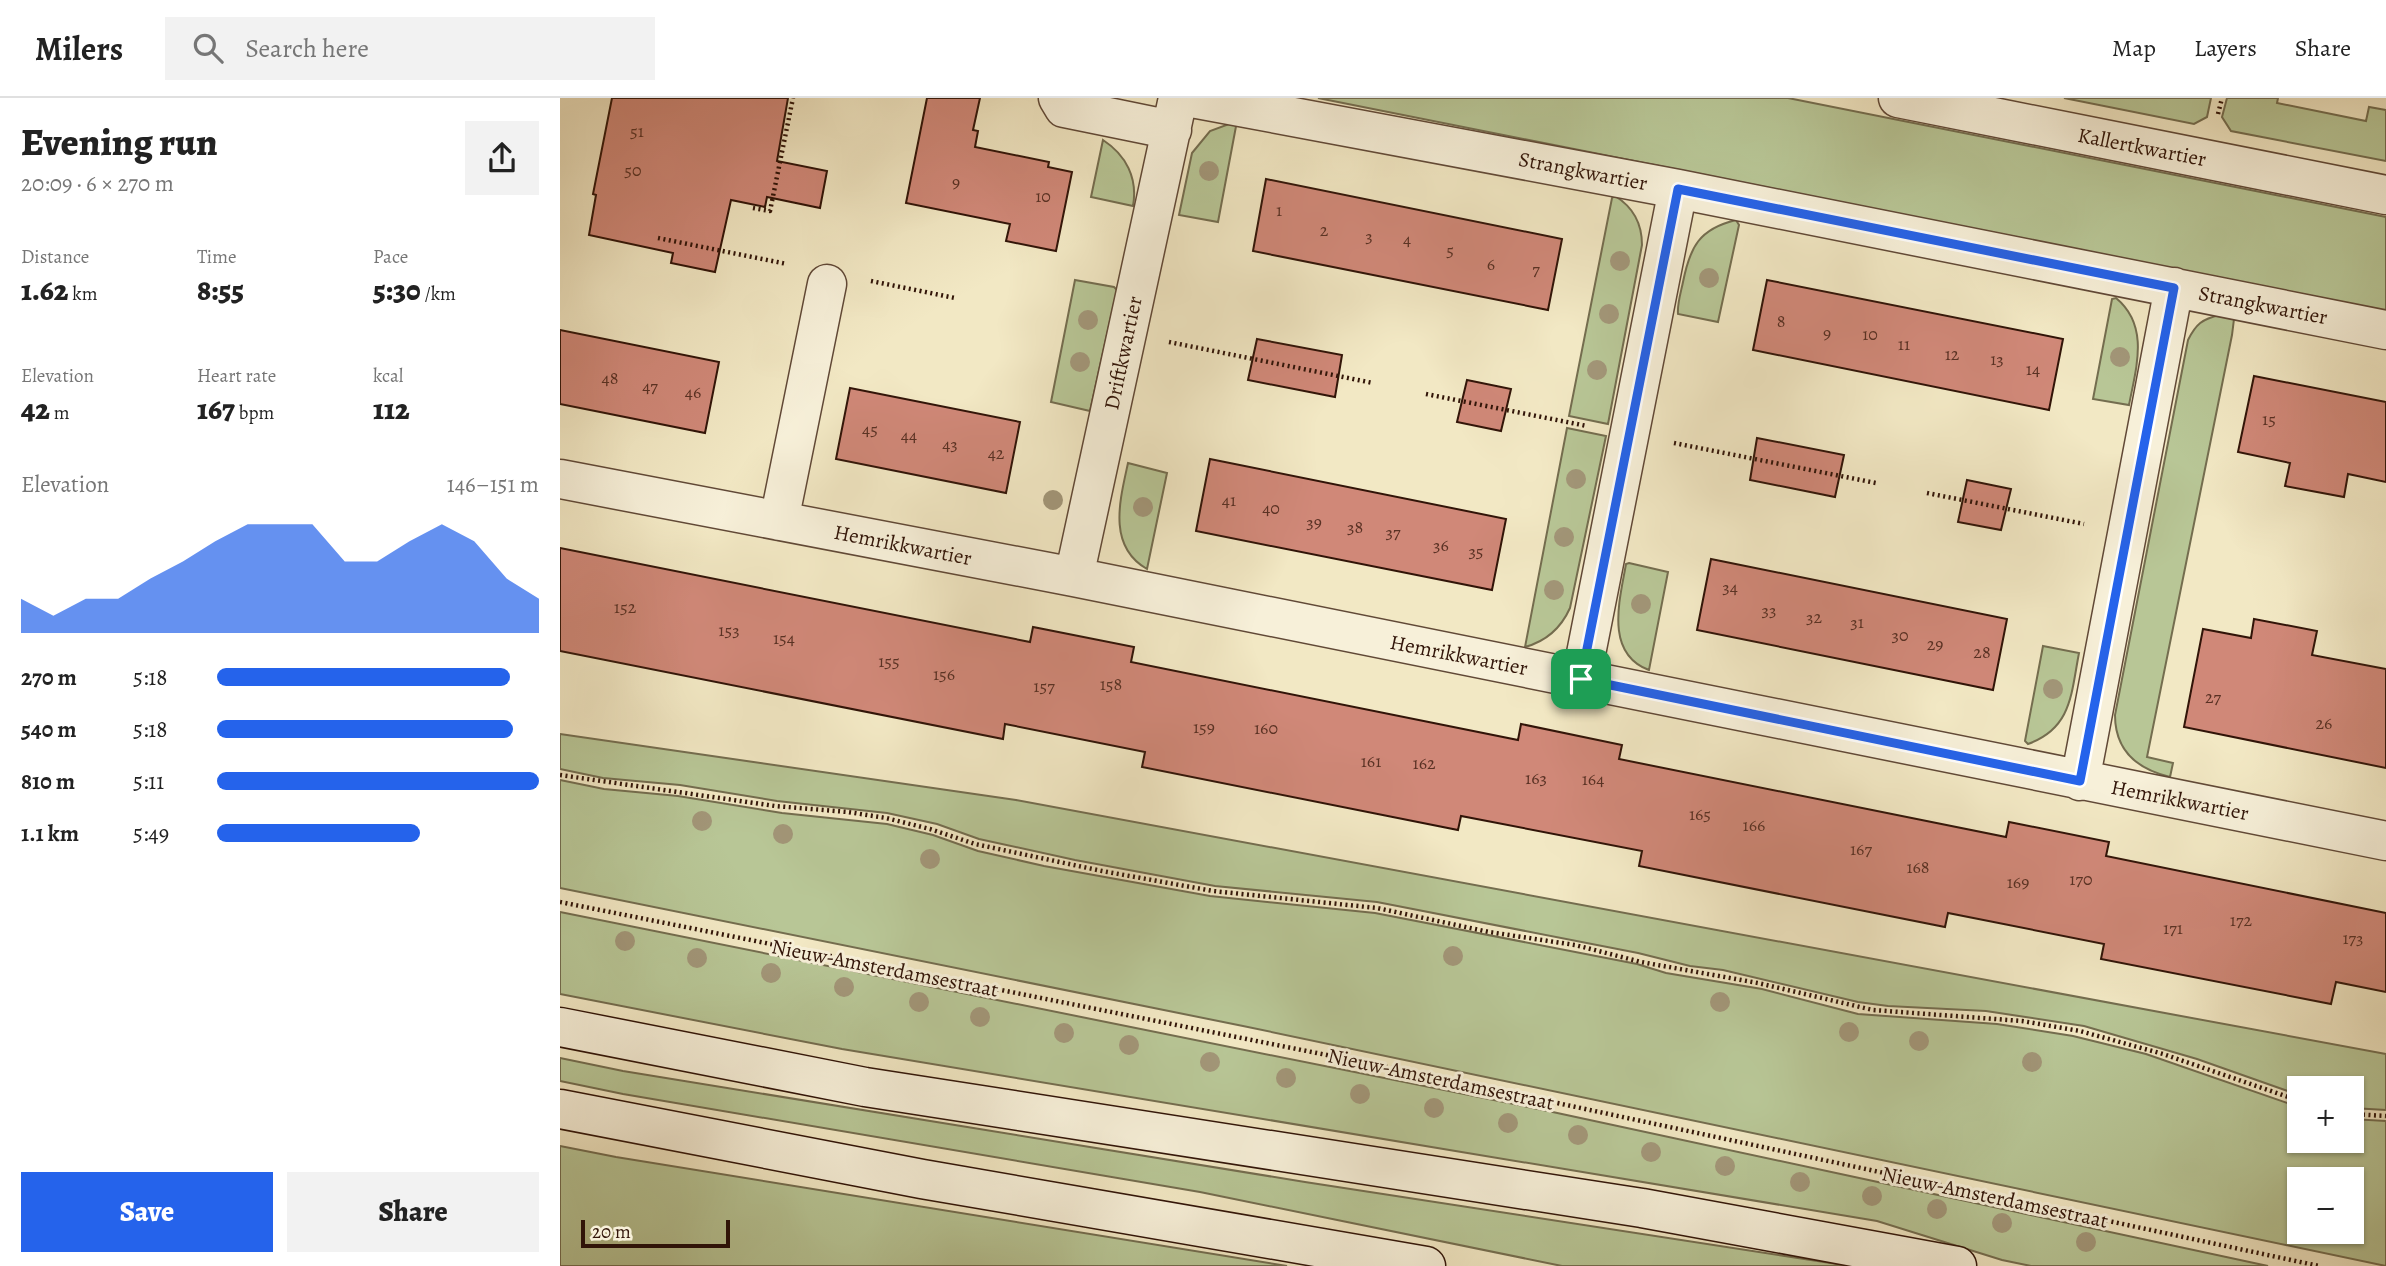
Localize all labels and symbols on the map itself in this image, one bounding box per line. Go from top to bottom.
house number: 51 [630,119,644,143]
street label: Kallertkwartier [2075,121,2209,173]
street label: Strangkwartier [1516,145,1650,197]
house number: 50 [624,158,642,182]
house number: 9 [952,170,960,194]
house number: 10 [1035,184,1051,208]
house number: 1 [1276,198,1282,222]
house number: 2 [1320,218,1329,242]
house number: 3 [1365,224,1373,248]
house number: 4 [1403,227,1411,251]
house number: 5 [1446,238,1454,262]
house number: 6 [1487,252,1495,276]
house number: 7 [1532,257,1540,281]
street label: Strangkwartier [2196,279,2330,331]
street label: Driftkwartier [1097,294,1149,412]
house number: 8 [1777,309,1785,333]
house number: 9 [1823,321,1831,345]
house number: 10 [1862,322,1878,346]
house number: 11 [1898,332,1910,356]
house number: 12 [1945,342,1960,366]
house number: 13 [1990,347,2004,371]
house number: 14 [2026,357,2040,381]
house number: 48 [602,366,618,390]
house number: 47 [642,374,658,398]
house number: 46 [685,380,701,404]
house number: 15 [2262,407,2276,431]
house number: 45 [862,417,878,441]
house number: 44 [901,423,917,447]
house number: 43 [942,432,958,456]
house number: 42 [988,441,1005,465]
house number: 41 [1222,488,1236,512]
house number: 40 [1262,496,1280,520]
house number: 39 [1306,510,1322,534]
house number: 38 [1347,515,1363,539]
street label: Hemrikkwartier [832,518,974,572]
house number: 37 [1385,520,1401,544]
house number: 36 [1433,533,1449,557]
house number: 35 [1468,539,1484,563]
house number: 34 [1722,575,1738,599]
house number: 152 [614,595,637,619]
house number: 33 [1762,598,1776,622]
house number: 32 [1806,605,1822,629]
house number: 31 [1850,610,1864,634]
house number: 153 [718,618,740,642]
house number: 30 [1891,623,1909,647]
house number: 154 [773,626,795,650]
street label: Hemrikkwartier [1388,628,1530,682]
house number: 29 [1927,632,1943,656]
house number: 28 [1973,640,1991,664]
house number: 155 [878,649,900,673]
pin [1551,649,1611,709]
house number: 156 [933,662,955,686]
house number: 158 [1100,672,1122,696]
house number: 157 [1033,674,1055,698]
house number: 27 [2205,685,2221,709]
house number: 26 [2316,711,2332,735]
house number: 159 [1193,715,1215,739]
house number: 160 [1254,716,1278,740]
house number: 161 [1361,749,1381,773]
house number: 162 [1412,751,1436,775]
house number: 163 [1525,766,1547,790]
house number: 164 [1582,767,1604,791]
street label: Hemrikkwartier [2109,773,2251,827]
house number: 165 [1689,802,1711,826]
house number: 166 [1743,813,1765,837]
house number: 167 [1850,837,1872,861]
house number: 168 [1906,855,1930,879]
house number: 170 [2069,867,2093,891]
house number: 169 [2007,870,2029,894]
house number: 172 [2230,908,2253,932]
house number: 171 [2163,916,2183,940]
house number: 173 [2342,926,2364,950]
street label: Nieuw-Amsterdamsestraat [769,932,1001,1004]
street label: Nieuw-Amsterdamsestraat [1325,1041,1557,1117]
street label: Nieuw-Amsterdamsestraat [1879,1159,2111,1235]
scale bar [581,1217,730,1249]

